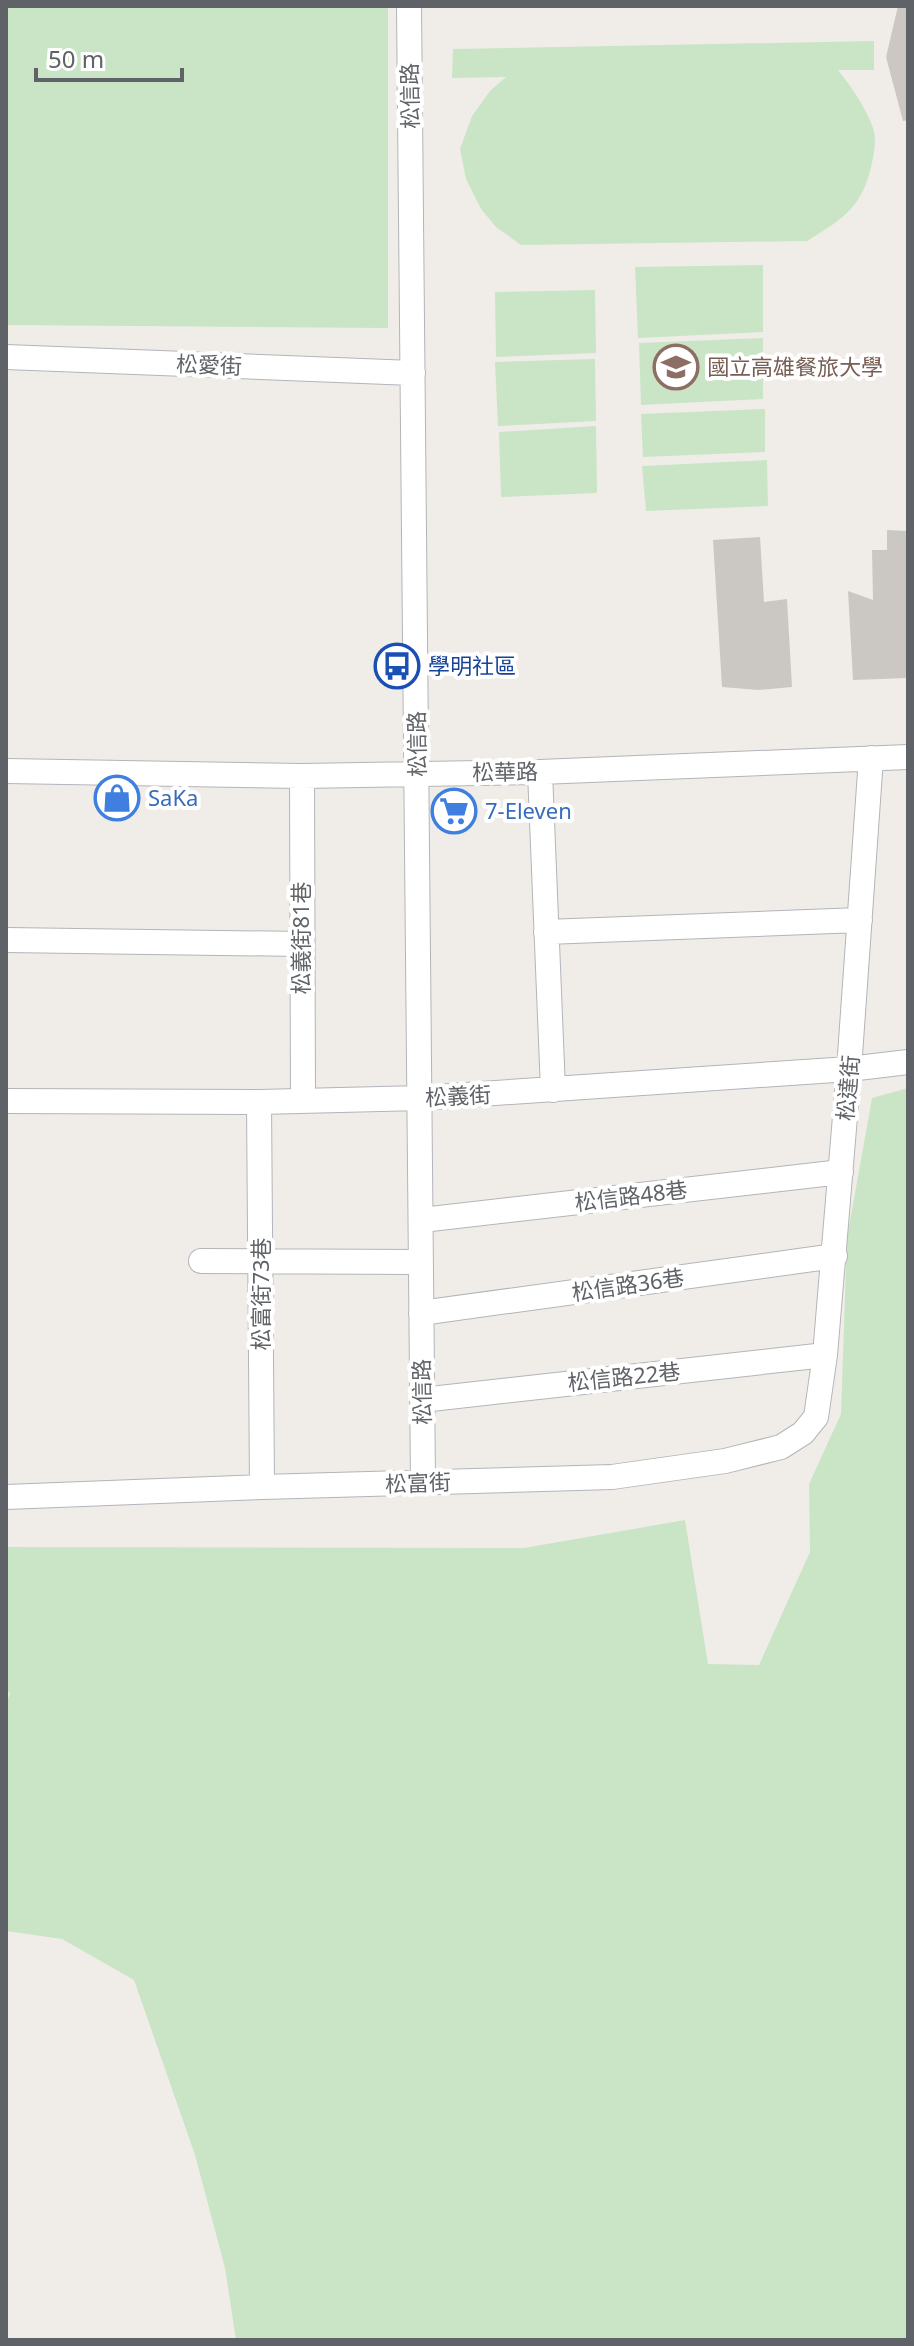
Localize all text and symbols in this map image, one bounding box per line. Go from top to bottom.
scale bar [36,32,182,82]
text: 50 m [48,42,104,75]
street label: 松信路 [393,63,425,129]
school or university icon: 國立高雄餐旅大學 [652,343,700,391]
street label: 松愛街 [176,348,243,380]
place label: 國立高雄餐旅大學 [707,351,883,381]
bus stop icon: 學明社區 [373,642,421,690]
place label: 學明社區 [428,650,516,680]
street label: 松信路 [400,711,432,777]
street label: 松華路 [472,755,538,787]
shop icon: SaKa [93,774,141,822]
place label: SaKa [148,782,198,812]
supermarket icon: 7-Eleven [430,787,478,835]
place label: 7-Eleven [485,795,572,825]
street label: 松義街81巷 [285,881,315,995]
street label: 松達街 [829,1054,865,1122]
street label: 松義街 [424,1078,492,1112]
street label: 松信路48巷 [573,1173,689,1217]
street label: 松富街73巷 [245,1237,275,1351]
street label: 松信路36巷 [570,1261,686,1307]
street label: 松信路22巷 [566,1355,682,1397]
street label: 松信路 [405,1359,437,1425]
street label: 松富街 [384,1466,451,1498]

